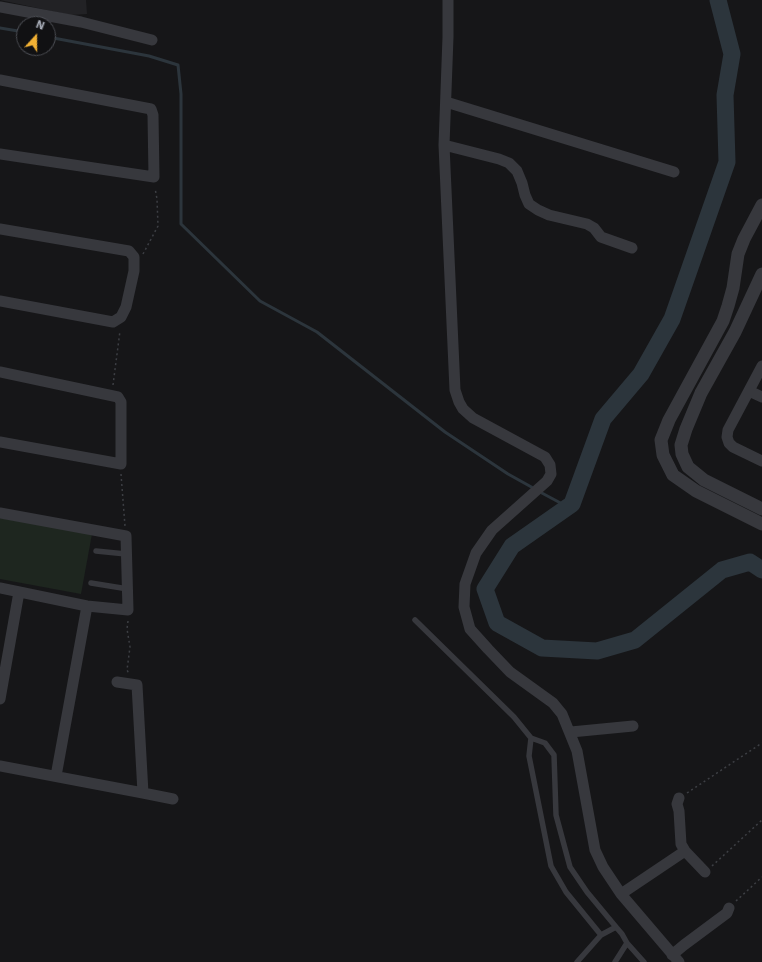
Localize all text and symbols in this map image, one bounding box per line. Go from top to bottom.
north arrow [16,16,56,56]
text: N [34,18,46,33]

